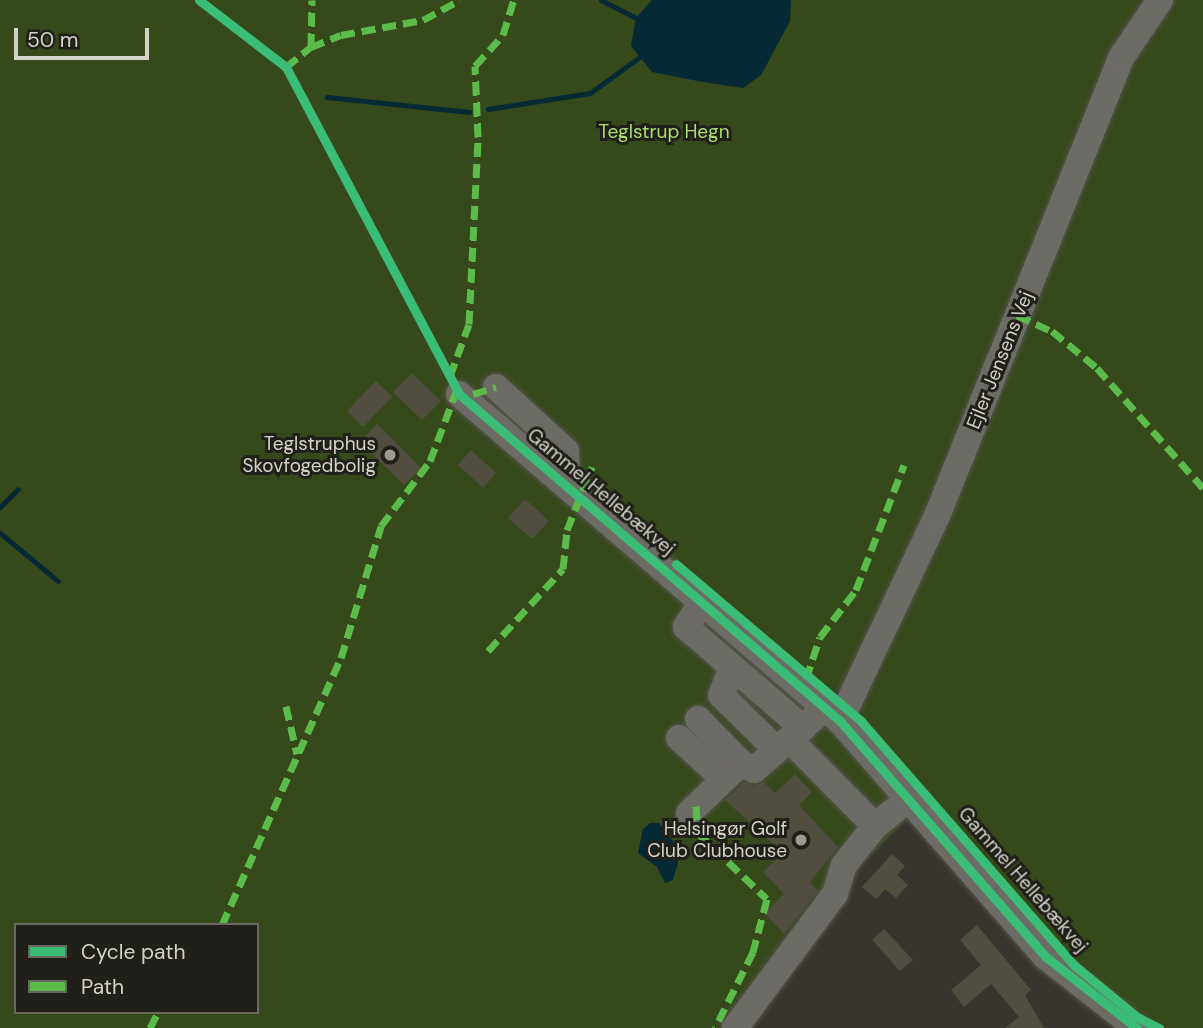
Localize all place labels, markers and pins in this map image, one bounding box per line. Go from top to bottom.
place label: Teglstruphus Skovfogedbolig [242,433,376,477]
marker: Teglstruphus Skovfogedbolig [382,447,398,463]
place label: Helsingør Golf Club Clubhouse [647,818,787,862]
marker: Helsingør Golf Club Clubhouse [793,832,809,848]

